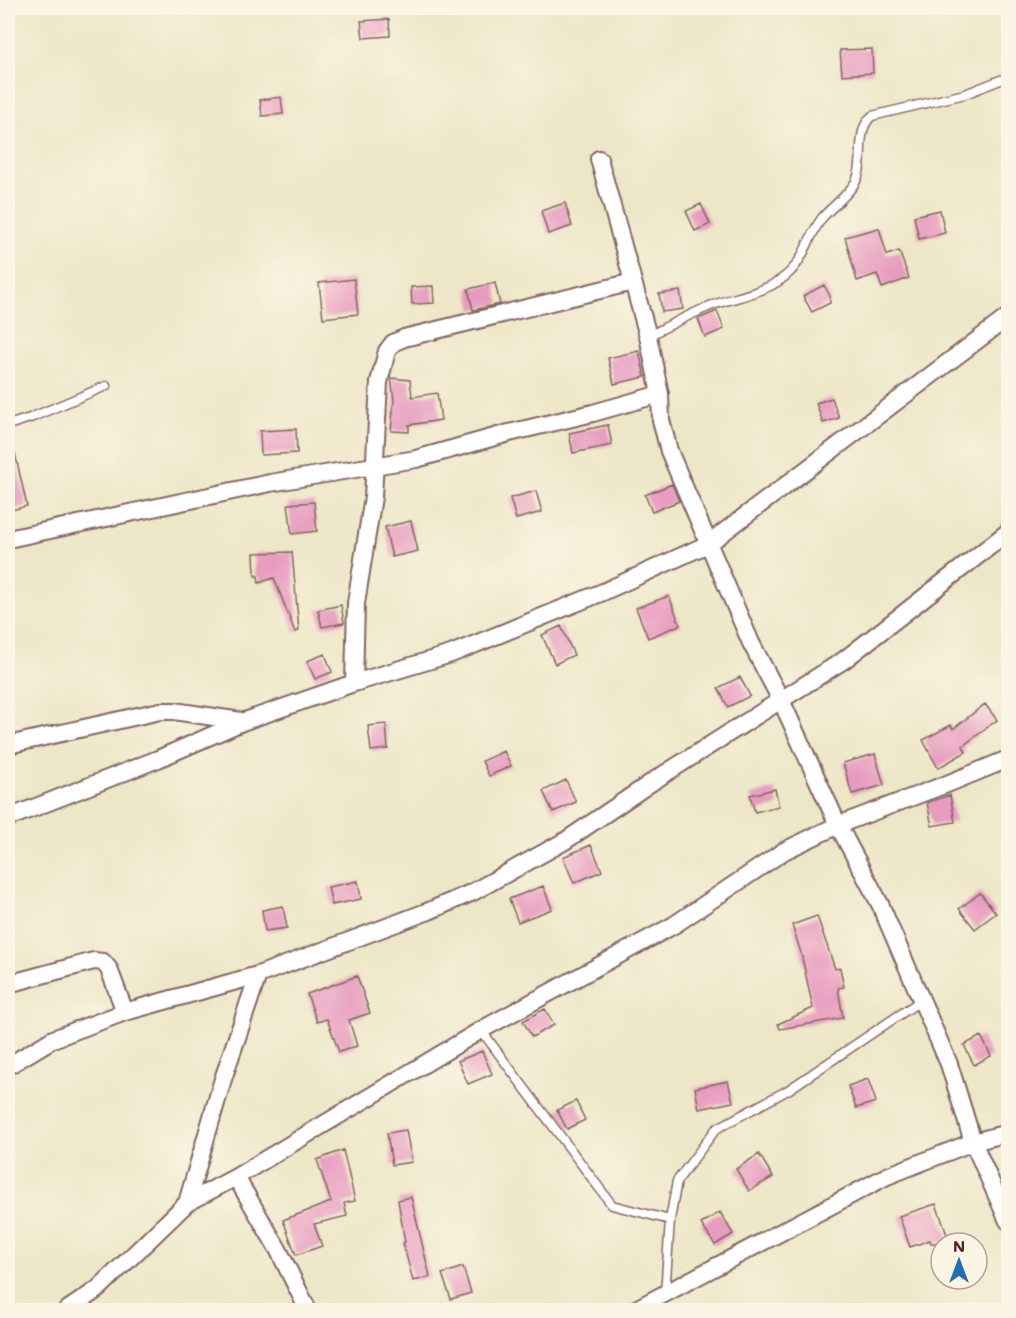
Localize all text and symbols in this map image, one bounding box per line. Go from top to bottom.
north arrow [929,1231,989,1291]
text: N [953,1235,965,1256]

